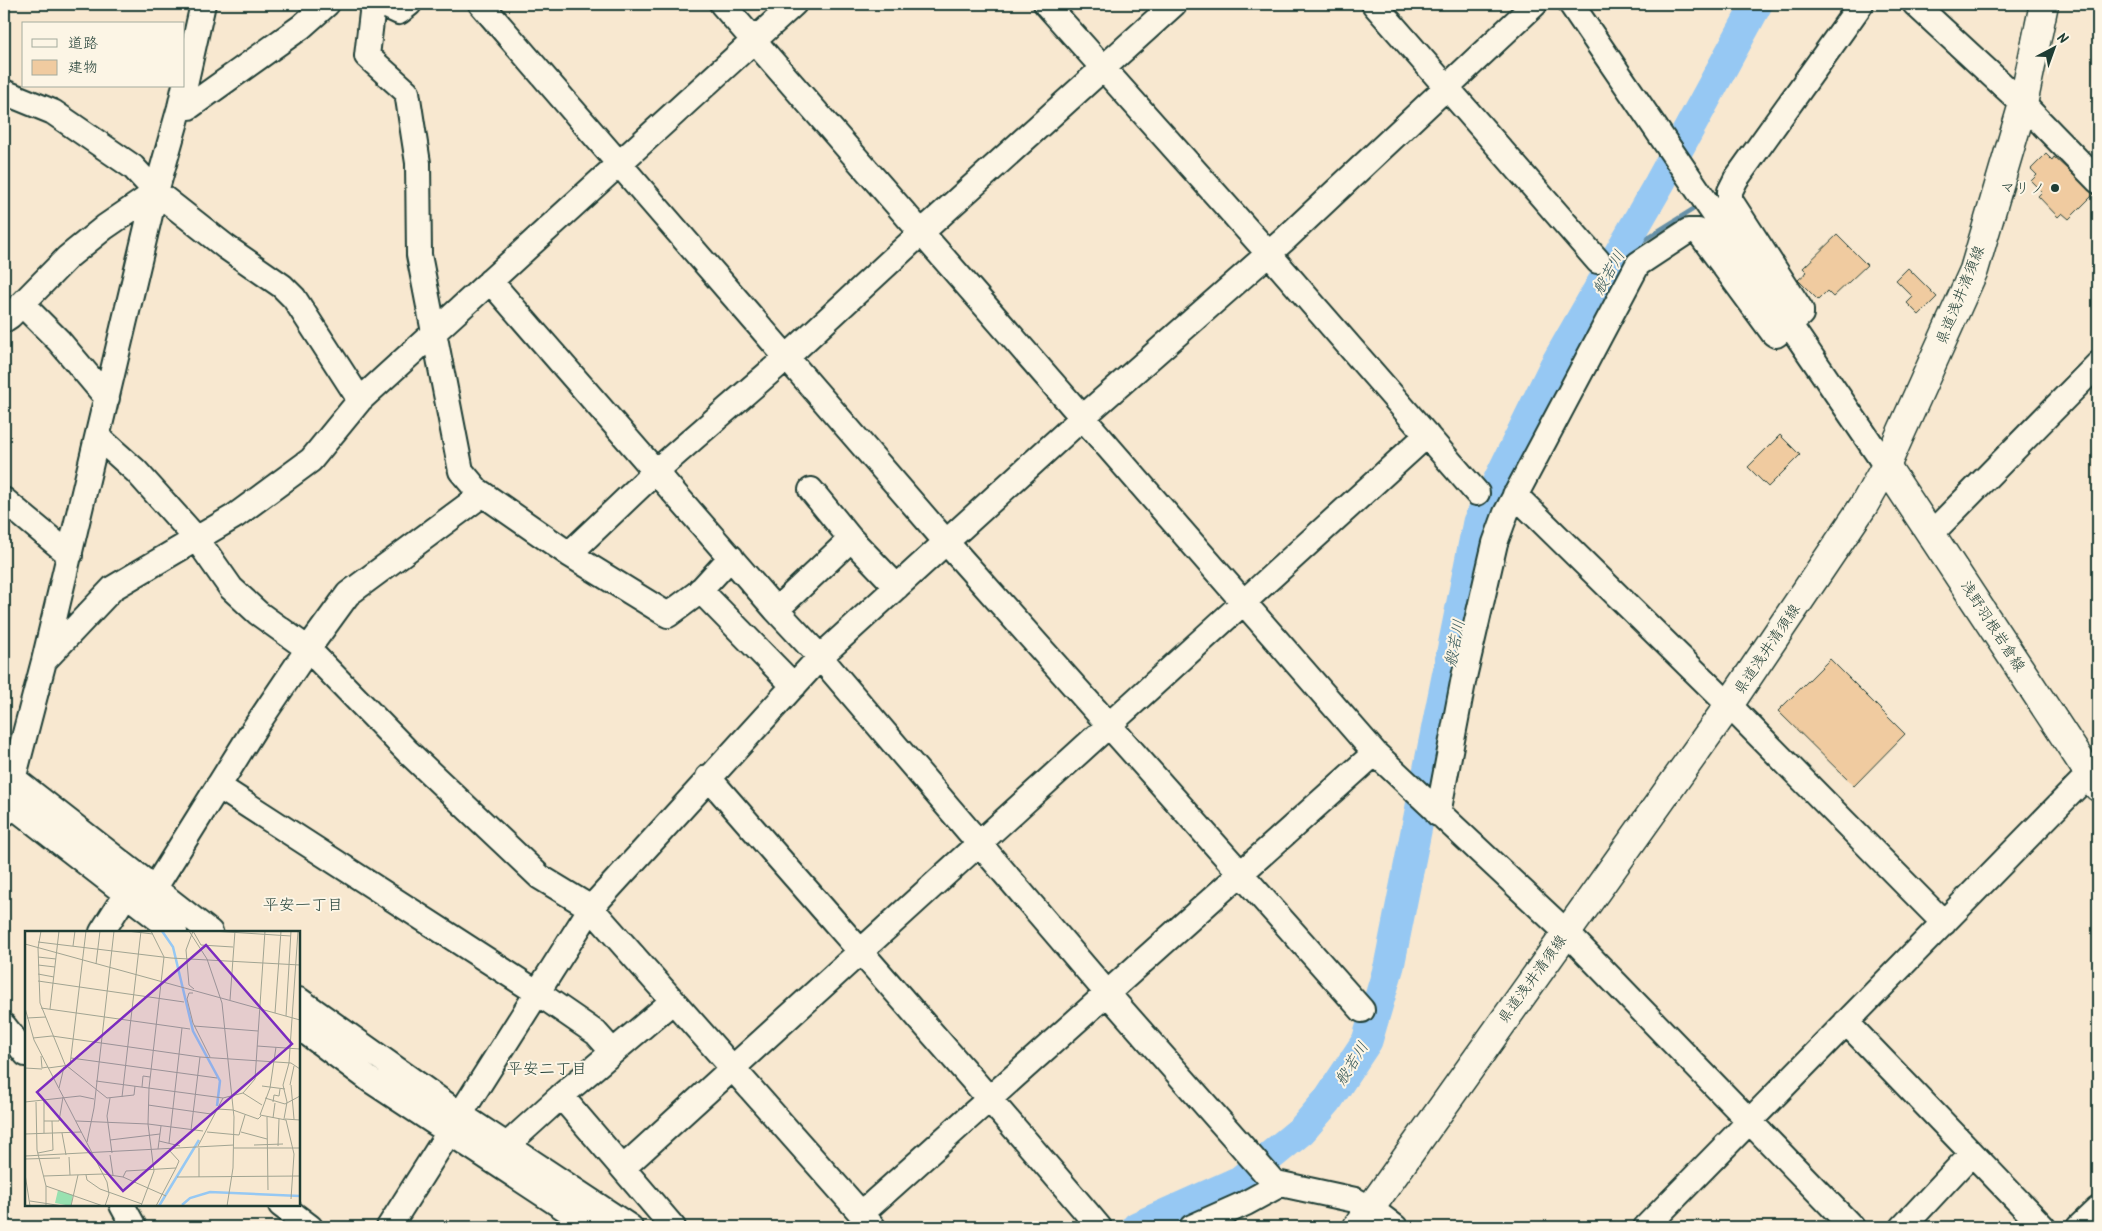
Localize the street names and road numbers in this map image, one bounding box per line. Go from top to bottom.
street label: 県道浅井清須線 [1930,242,1992,349]
street label: 浅野羽根岩倉線 [1953,576,2031,677]
street label: 県道浅井清須線 [1729,599,1807,700]
street label: 県道浅井清須線 [1492,930,1573,1029]

